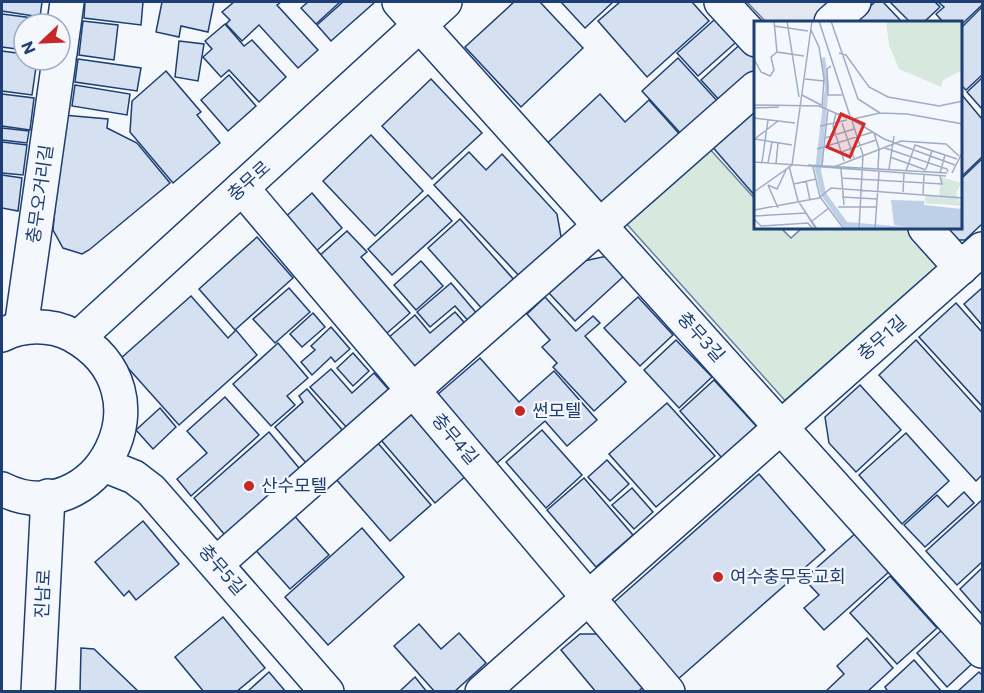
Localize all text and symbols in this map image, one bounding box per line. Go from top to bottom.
north arrow [12,12,72,72]
inset map [754,21,963,230]
text: N [17,39,39,57]
street label: 충무오거리길 [21,143,57,245]
street label: 충무로 [223,155,274,205]
street label: 충무3길 [674,307,730,366]
street label: 충무1길 [852,310,910,364]
place label: 썬모텔 [532,399,582,421]
marker: 썬모텔 [513,404,527,418]
street label: 충무4길 [428,408,484,469]
place label: 산수모텔 [261,474,327,496]
marker: 산수모텔 [242,479,256,493]
street label: 충무5길 [195,539,251,599]
place label: 여수충무동교회 [730,565,846,587]
street label: 진남로 [30,569,54,619]
marker: 여수충무동교회 [711,570,725,584]

